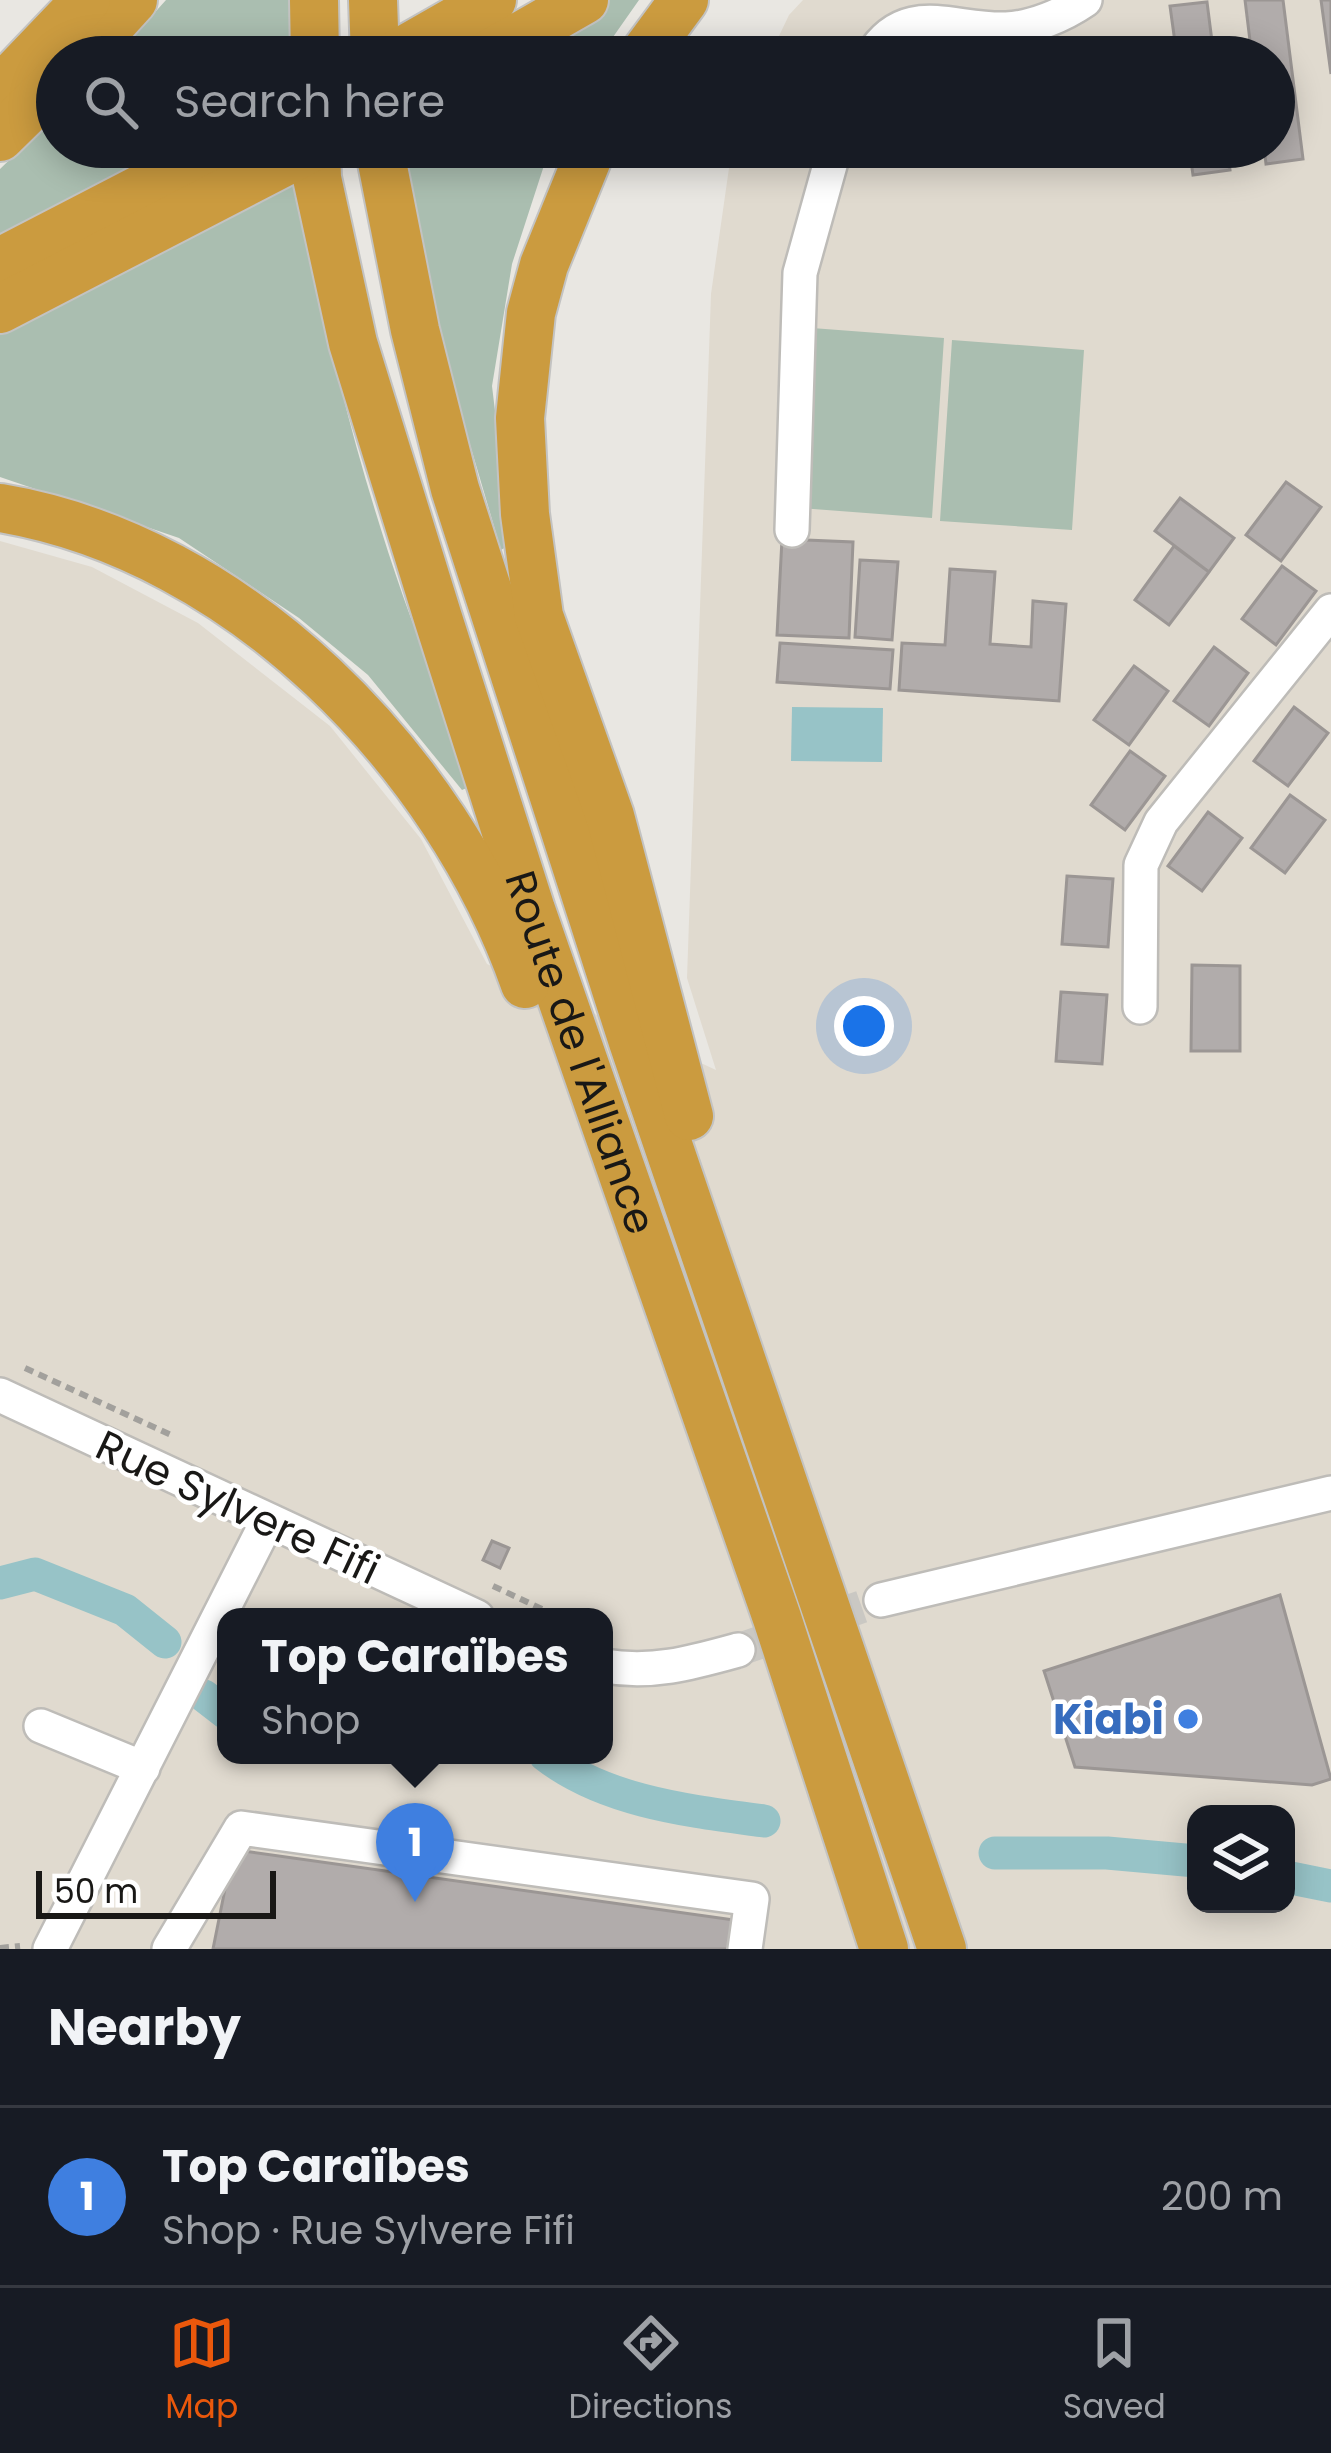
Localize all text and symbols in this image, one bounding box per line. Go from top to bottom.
search box [36,36,1295,168]
icon: search [78,69,144,135]
text: Search here [174,70,445,133]
street label: Route de l'Alliance [490,863,670,1242]
your location [834,996,894,1056]
street label: Rue Sylvere Fifi [86,1416,389,1599]
popup [217,1608,613,1764]
text: Top Caraïbes [261,1625,569,1688]
place label: Kiabi [1053,1690,1164,1749]
text: Shop [261,1693,360,1748]
marker: Kiabi [1175,1706,1201,1732]
pin: 1 [376,1803,454,1902]
map controls [1187,1805,1295,1913]
button: layers [1187,1805,1295,1913]
scale bar [36,1865,276,1918]
text: 50 m [54,1868,138,1915]
text: Nearby [48,1991,241,2063]
text: Top Caraïbes [162,2135,470,2198]
text: 1 [80,2169,94,2224]
text: 200 m [1161,2169,1283,2224]
text: Shop · Rue Sylvere Fifi [162,2203,575,2258]
tab: Map [165,2310,238,2432]
tab: Directions [569,2310,732,2432]
tab: Saved [1063,2310,1166,2432]

